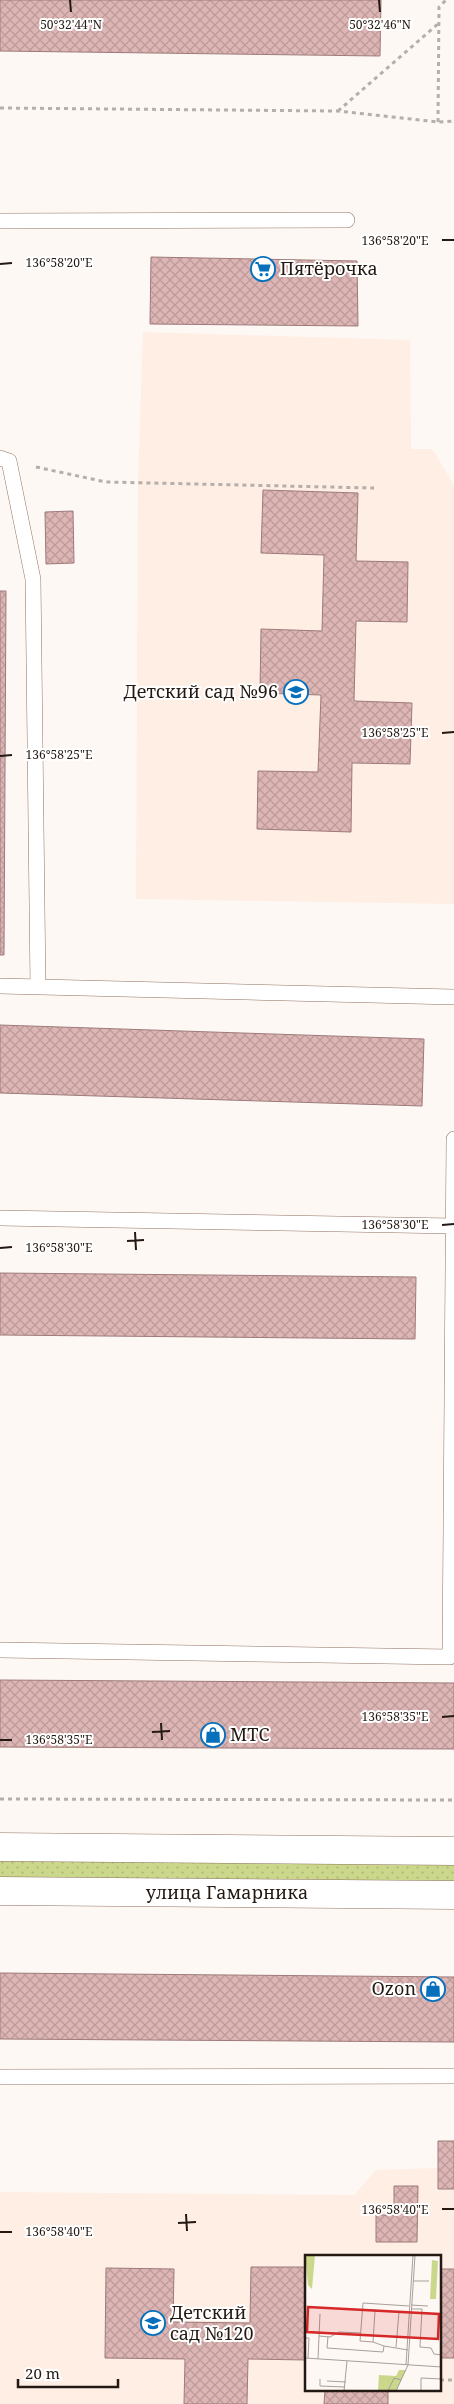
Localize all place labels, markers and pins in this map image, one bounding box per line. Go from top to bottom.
supermarket icon: Пятёрочка [250,256,276,282]
place label: Пятёрочка [280,256,378,280]
place label: Детский сад №96 [123,679,278,703]
school or university icon: Детский сад №96 [283,679,309,705]
shop icon: МТС [200,1722,226,1748]
place label: МТС [230,1722,269,1746]
place label: Ozon [371,1976,416,2000]
shop icon: Ozon [420,1976,446,2002]
place label: Детский сад №120 [170,2300,254,2345]
school or university icon: Детский сад №120 [140,2310,166,2336]

